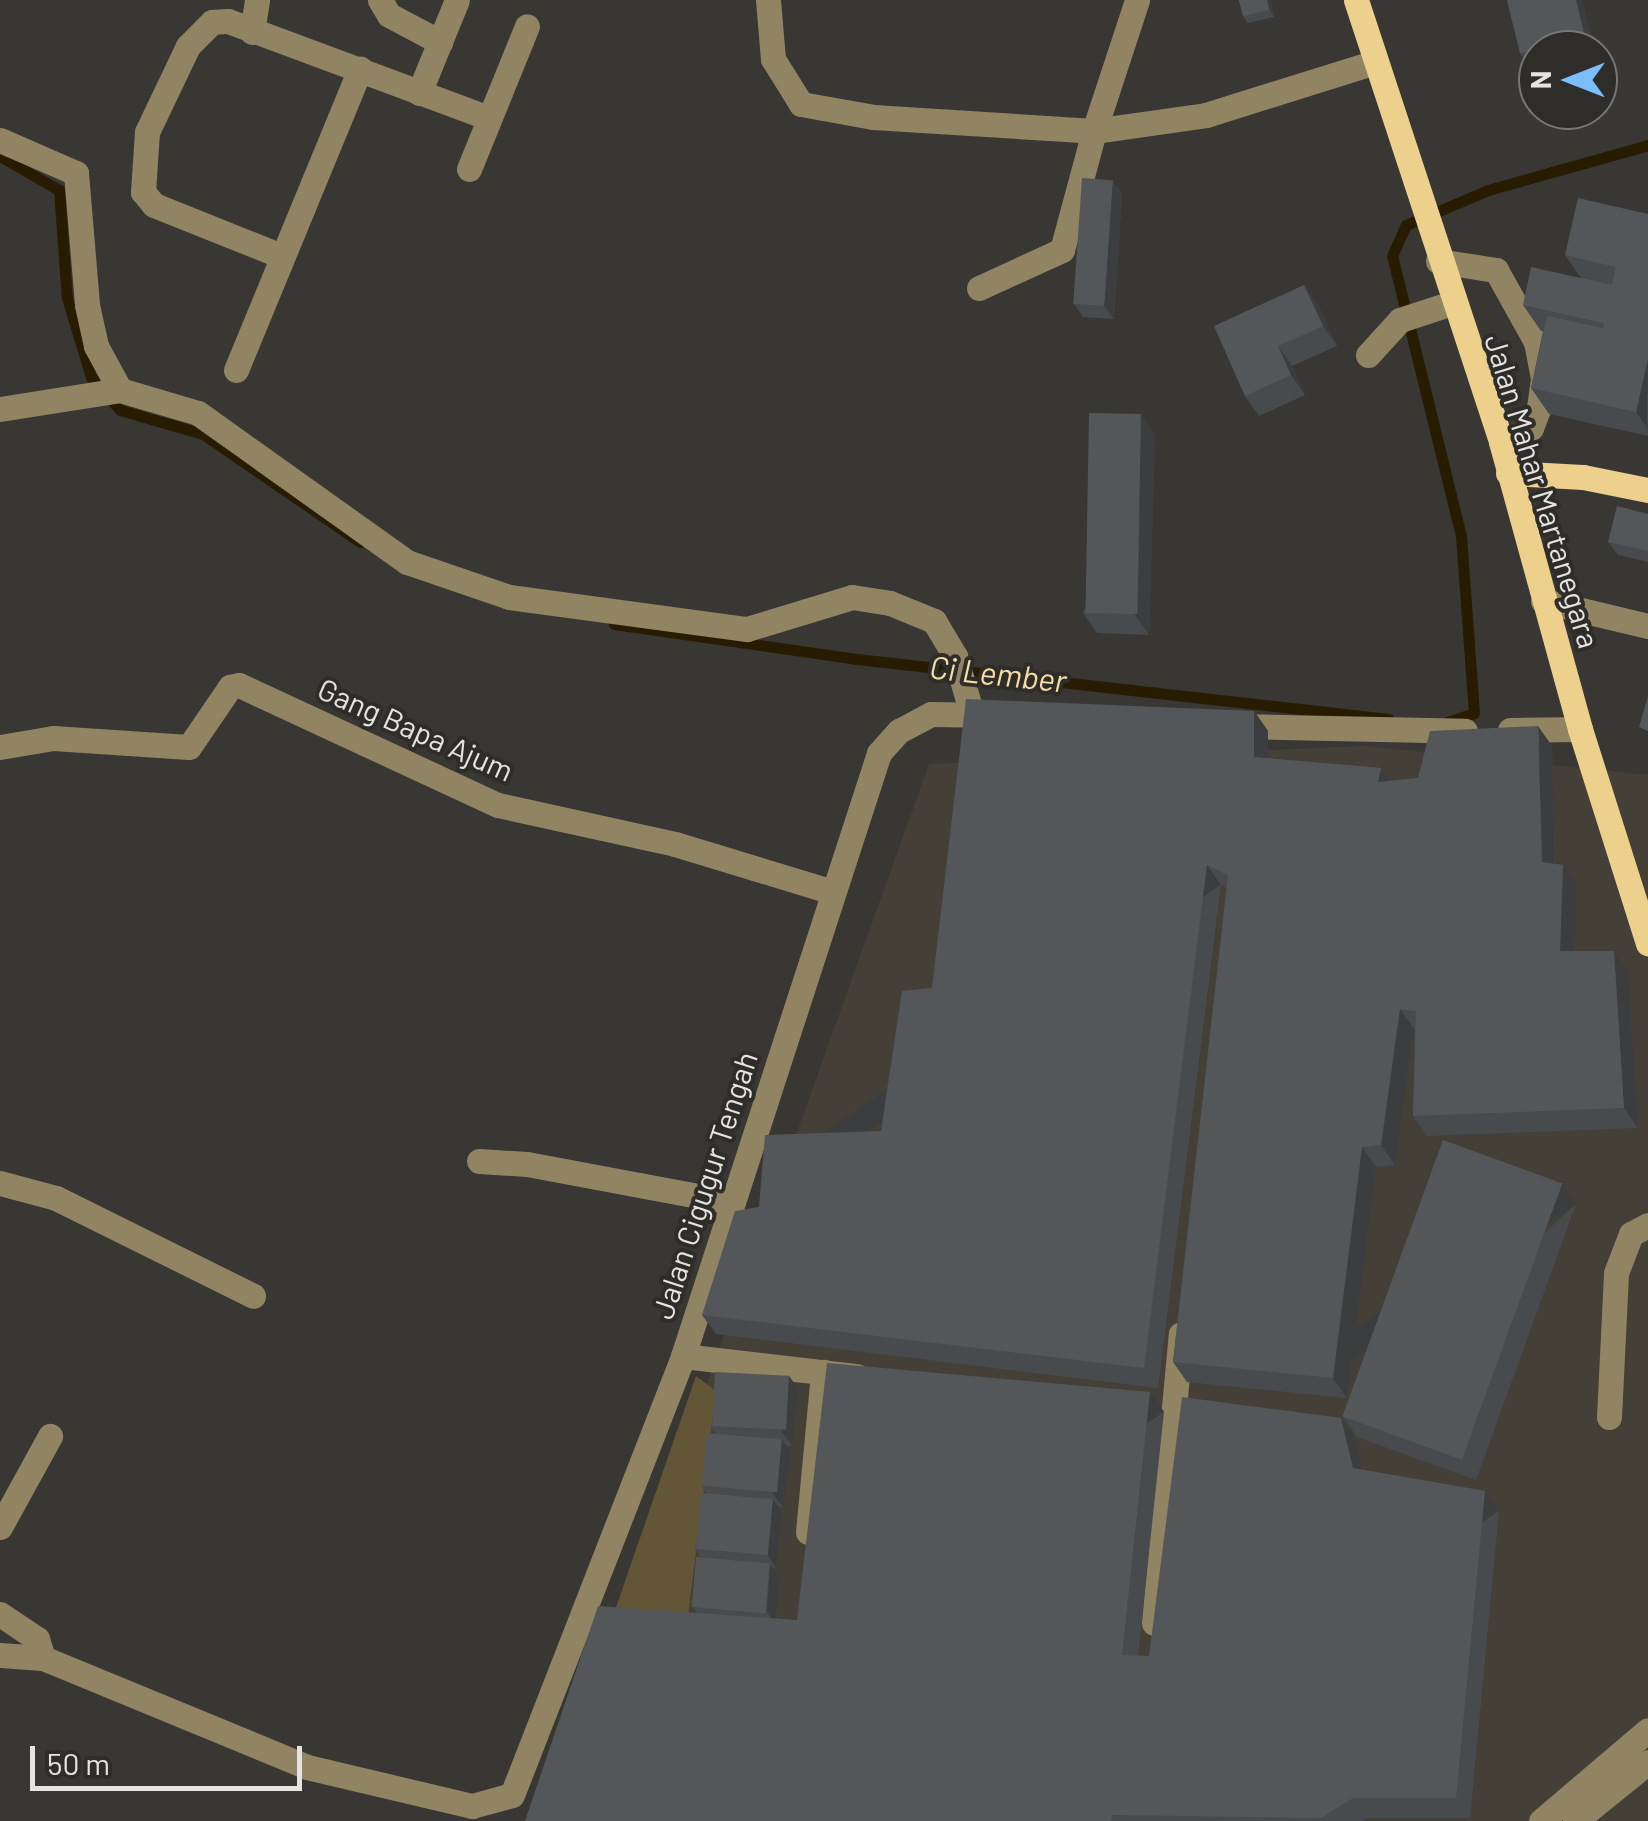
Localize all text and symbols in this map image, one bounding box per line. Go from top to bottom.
north arrow [1518,30,1618,130]
text: N [1523,71,1557,89]
street label: Jalan Mahar Martanegara [1478,330,1608,652]
water label: Ci Lember [928,647,1068,699]
street label: Gang Bapa Ajum [313,670,519,788]
street label: Jalan Cigugur Tengah [644,1047,764,1323]
scale bar [35,1726,308,1788]
text: 50 m [47,1745,110,1781]

